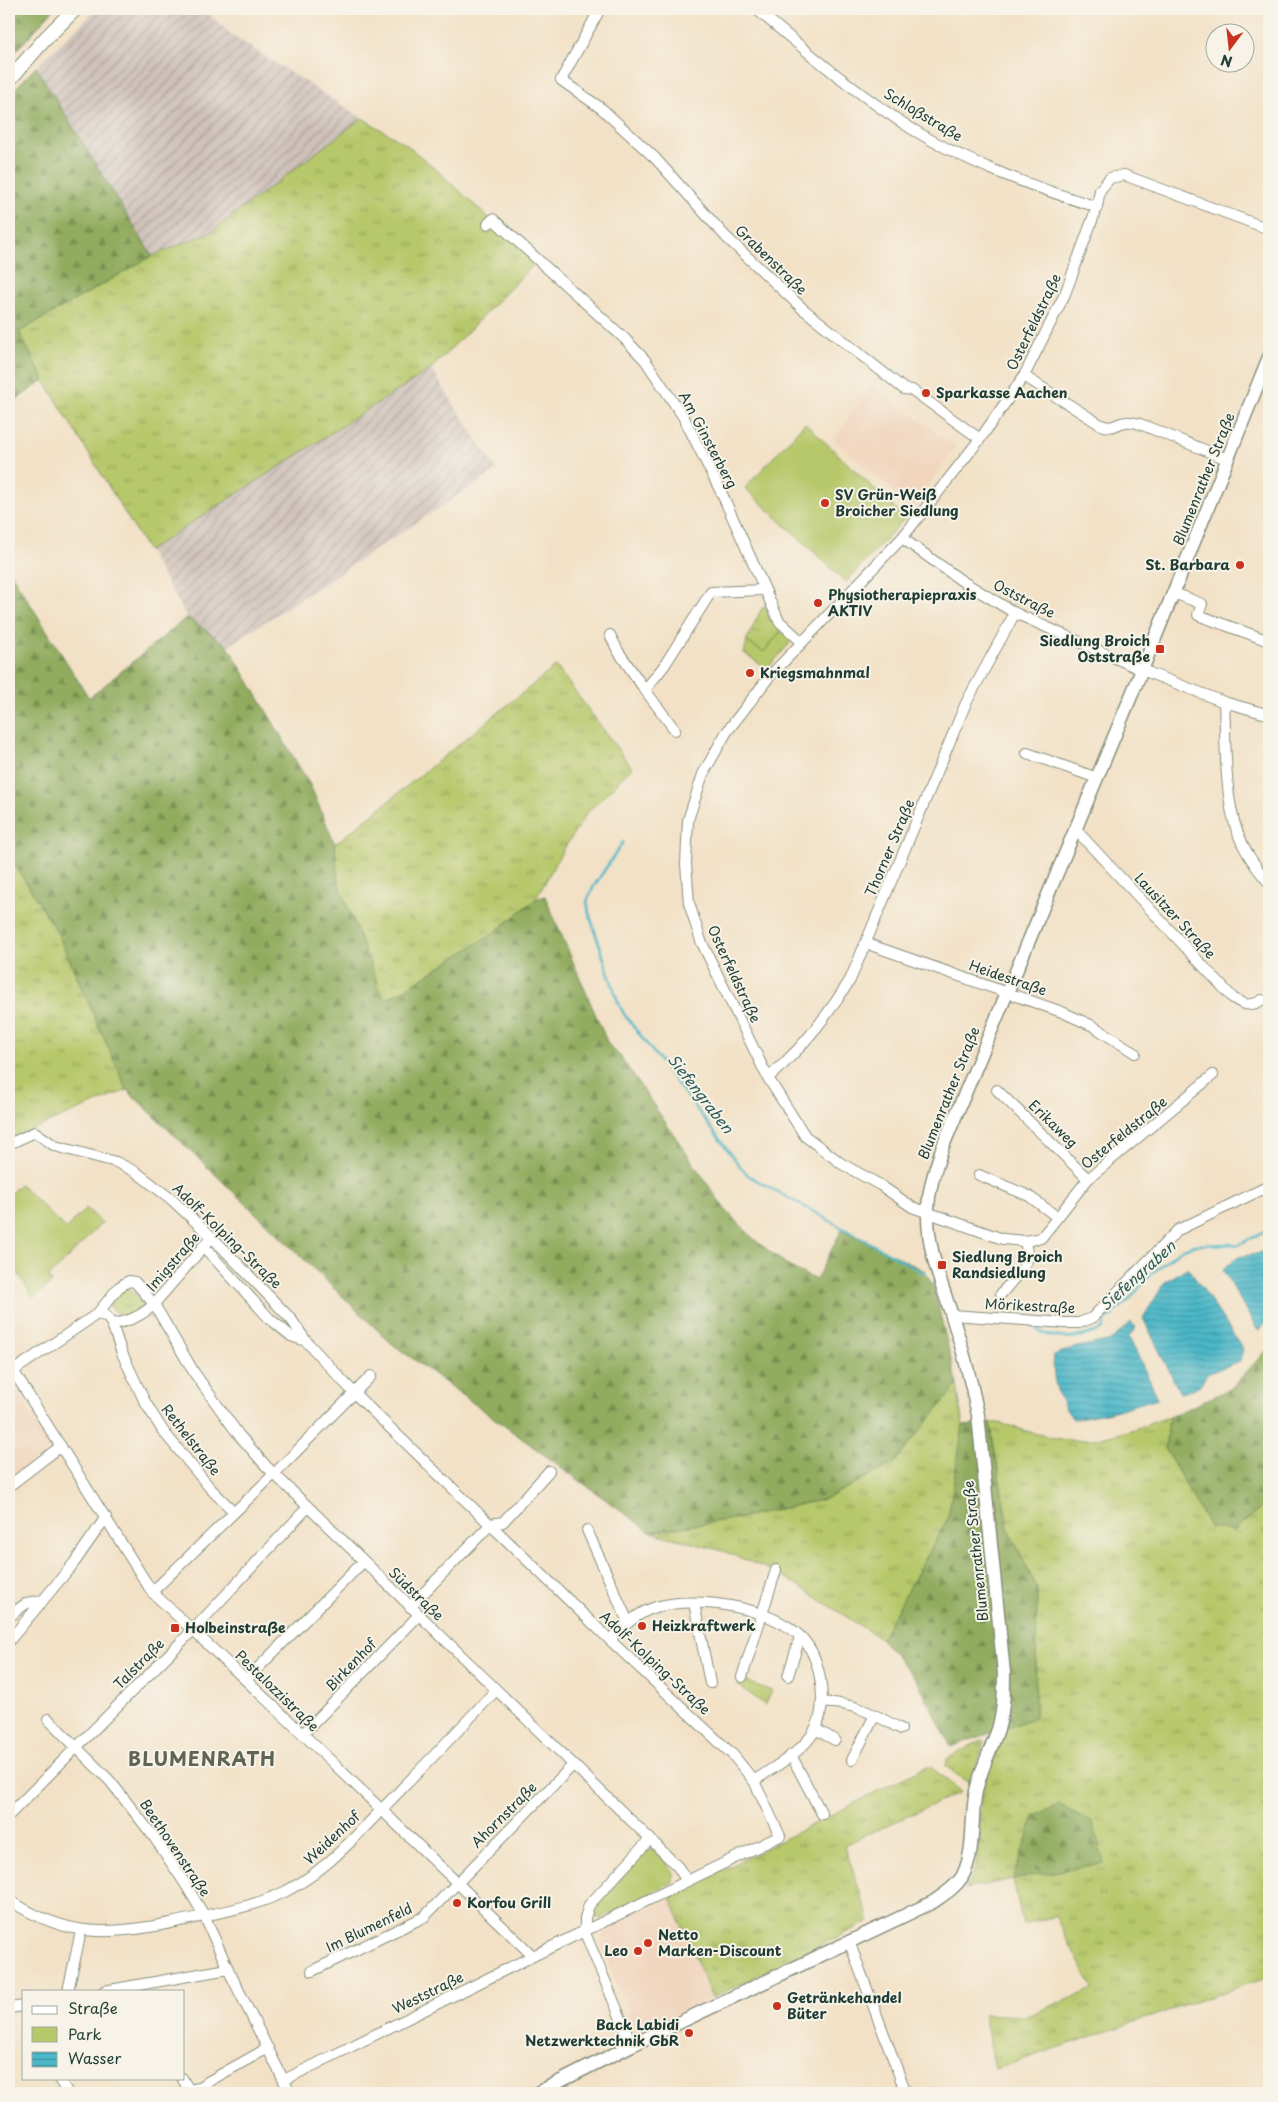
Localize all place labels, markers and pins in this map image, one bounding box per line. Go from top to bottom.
place label: Sparkasse Aachen [936,382,1067,403]
marker: Sparkasse Aachen [920,387,932,399]
place label: SV Grün-Weiß Broicher Siedlung [835,484,959,521]
marker: SV Grün-Weiß Broicher Siedlung [819,497,831,509]
place label: St. Barbara [1146,554,1230,575]
marker: St. Barbara [1234,559,1246,571]
place label: Physiotherapiepraxis AKTIV [828,584,977,621]
marker: Physiotherapiepraxis AKTIV [812,597,824,609]
place label: Siedlung Broich Oststraße [1039,630,1150,667]
marker: Siedlung Broich Oststraße [1154,643,1166,655]
place label: Kriegsmahnmal [760,662,870,683]
marker: Kriegsmahnmal [744,667,756,679]
place label: Siedlung Broich Randsiedlung [952,1246,1063,1283]
marker: Siedlung Broich Randsiedlung [936,1259,948,1271]
place label: Heizkraftwerk [652,1615,756,1636]
place label: Holbeinstraße [185,1617,286,1638]
marker: Heizkraftwerk [636,1620,648,1632]
marker: Holbeinstraße [169,1622,181,1634]
place label: Korfou Grill [467,1892,551,1913]
marker: Korfou Grill [451,1897,463,1909]
place label: Netto Marken-Discount [658,1924,782,1961]
marker: Netto Marken-Discount [642,1937,654,1949]
place label: Leo [604,1940,628,1961]
marker: Leo [632,1945,644,1957]
place label: Getränkehandel Büter [787,1987,901,2024]
marker: Getränkehandel Büter [771,2000,783,2012]
place label: Back Labidi Netzwerktechnik GbR [525,2014,679,2051]
marker: Back Labidi Netzwerktechnik GbR [683,2027,695,2039]

